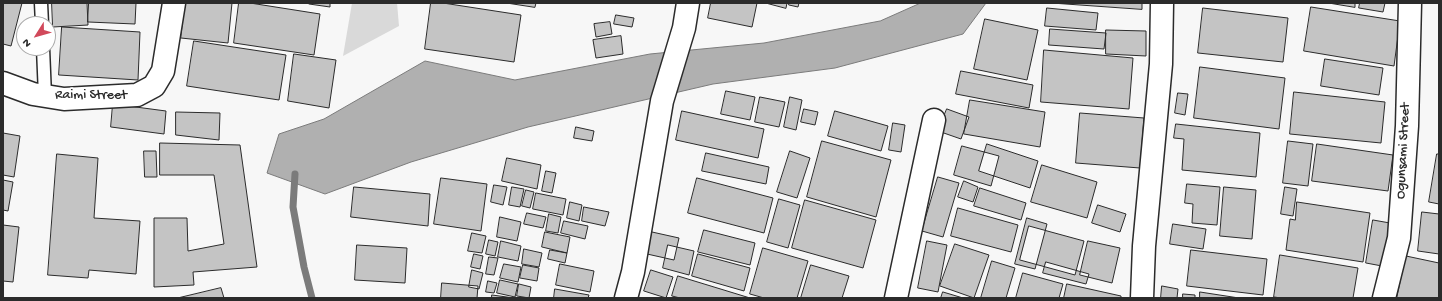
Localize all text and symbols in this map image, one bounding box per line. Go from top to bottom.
north arrow [16,16,56,56]
text: N [20,36,34,49]
street label: Raimi Street [55,88,127,104]
street label: Ogunsami Street [1393,103,1415,199]

